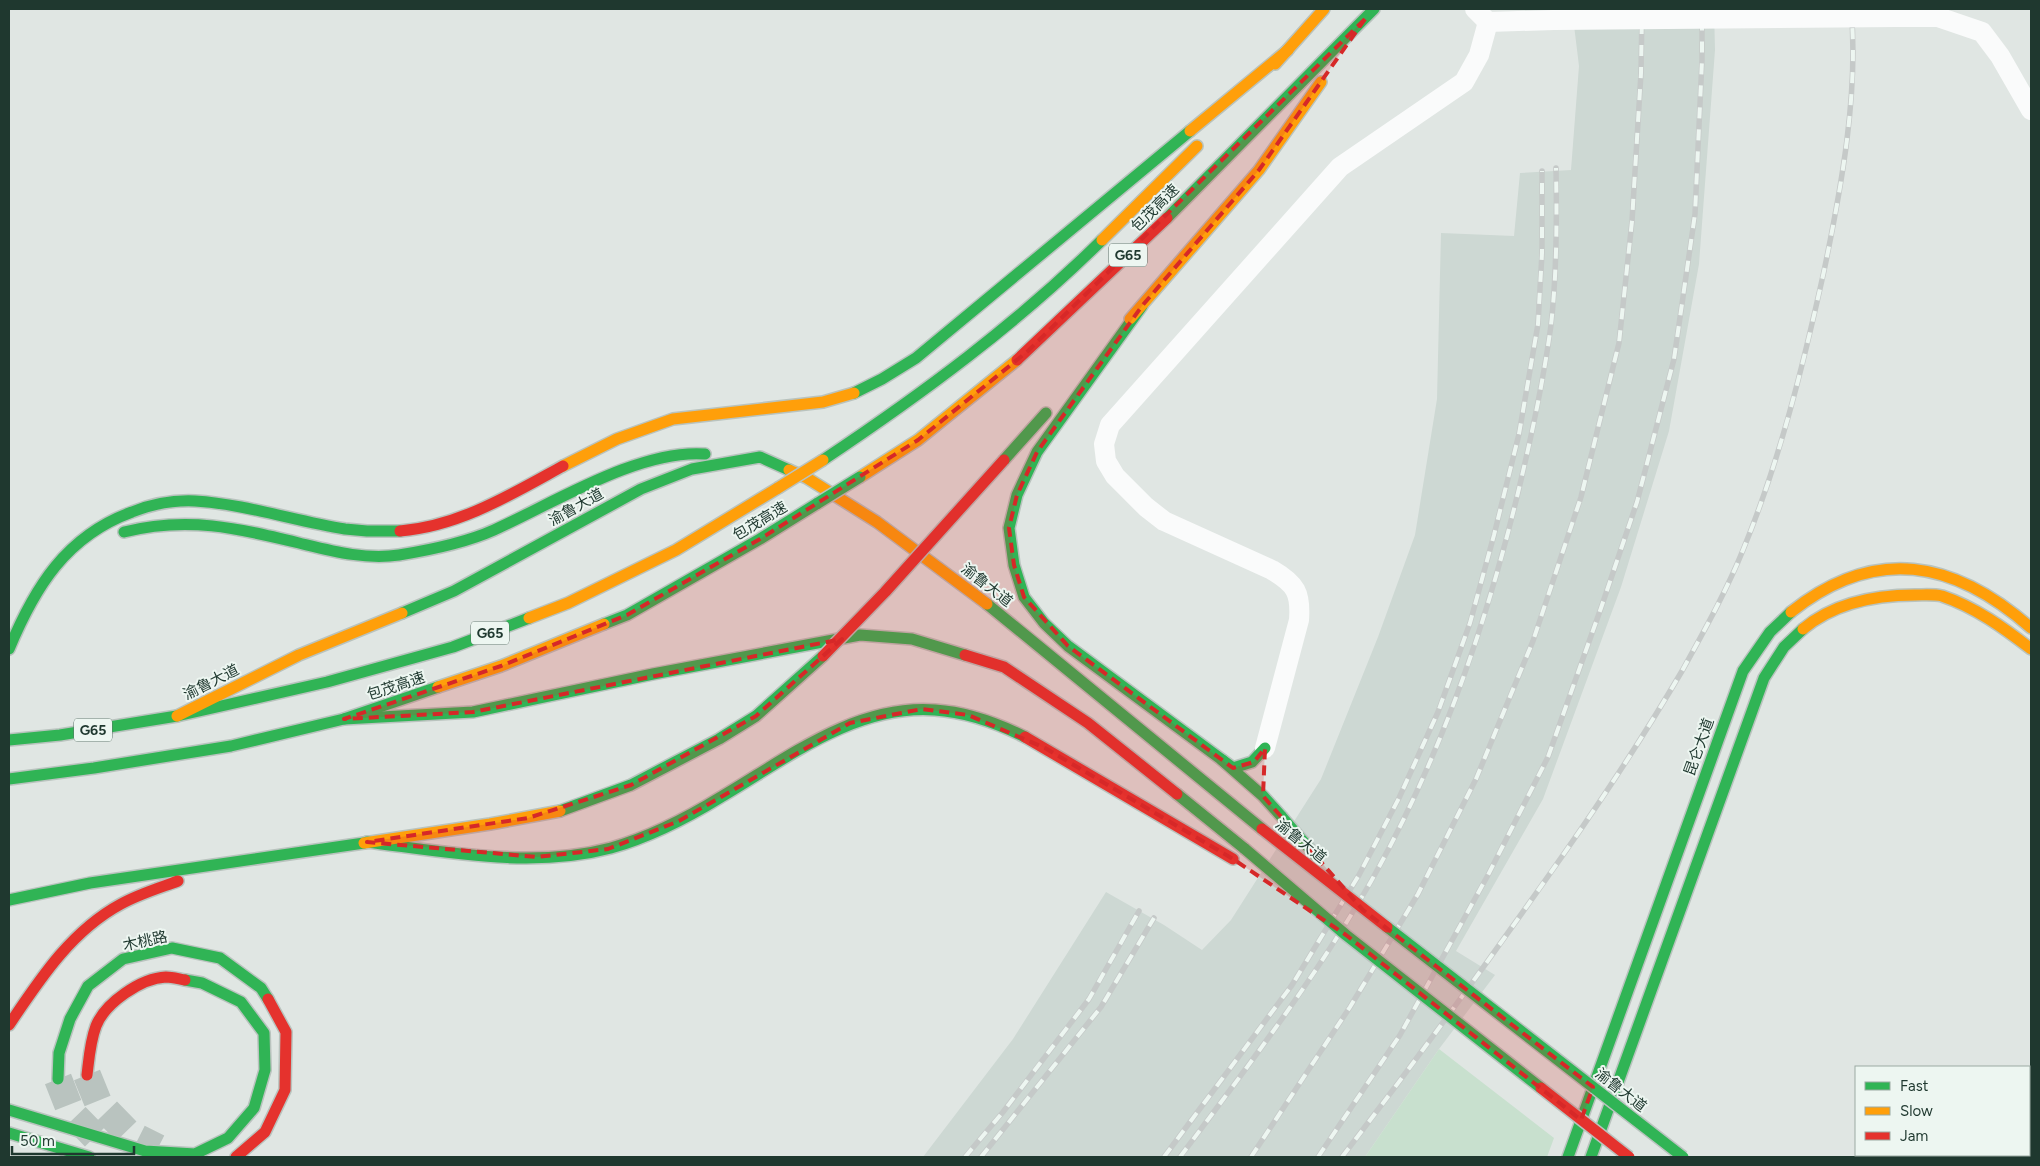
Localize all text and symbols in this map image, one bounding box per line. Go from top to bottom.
street label: 包茂高速 [1127,180,1183,236]
road number: G65 [1109,244,1147,266]
street label: 渝鲁大道 [545,485,607,529]
street label: 包茂高速 [730,498,790,544]
street label: 渝鲁大道 [958,559,1016,611]
road number: G65 [471,622,509,644]
street label: 渝鲁大道 [180,660,242,704]
street label: 包茂高速 [365,668,427,704]
street label: 昆仑大道 [1680,716,1718,778]
road number: G65 [74,718,112,742]
street label: 渝鲁大道 [1272,815,1330,867]
street label: 木桃路 [121,928,169,954]
street label: 渝鲁大道 [1592,1064,1650,1116]
legend [1855,1066,2030,1156]
text: Fast [1900,1077,1929,1095]
text: Slow [1900,1102,1933,1120]
scale bar [12,1124,135,1156]
text: Jam [1900,1127,1928,1145]
text: 50 m [20,1132,55,1150]

